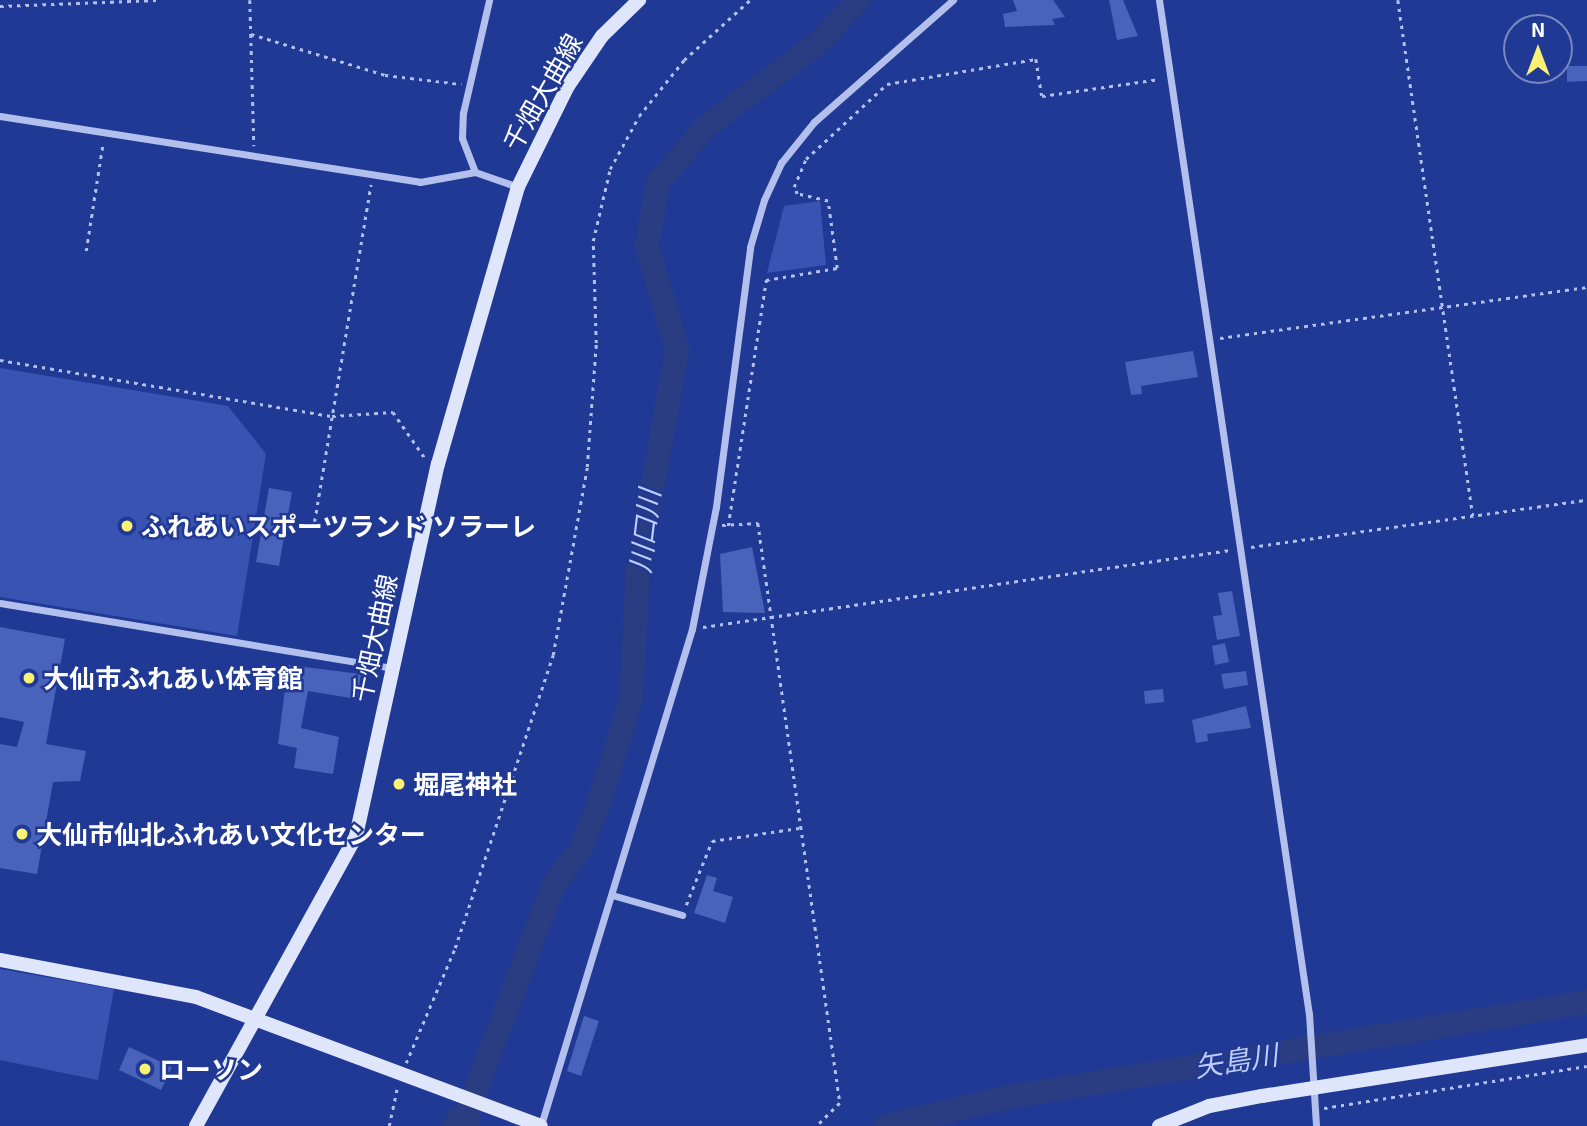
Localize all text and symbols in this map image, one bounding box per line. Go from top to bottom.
north arrow [1503,14,1573,84]
text: N [1531,18,1545,41]
street label: 千畑大曲線 [496,28,588,156]
water label: 川口川 [622,487,666,575]
place label: ふれあいスポーツランド ソラーレ [141,510,537,542]
marker: ふれあいスポーツランド ソラーレ [119,518,135,534]
street label: 千畑大曲線 [345,571,403,705]
place label: 大仙市ふれあい体育館 [43,662,303,694]
marker: 大仙市ふれあい体育館 [21,670,37,686]
place label: 堀尾神社 [413,768,517,800]
marker: 堀尾神社 [391,776,407,792]
place label: 大仙市仙北ふれあい文化センター [36,818,426,850]
marker: 大仙市仙北ふれあい文化センター [14,826,30,842]
water label: 矢島川 [1192,1037,1280,1083]
place label: ローソン [159,1053,263,1085]
marker: ローソン [137,1061,153,1077]

